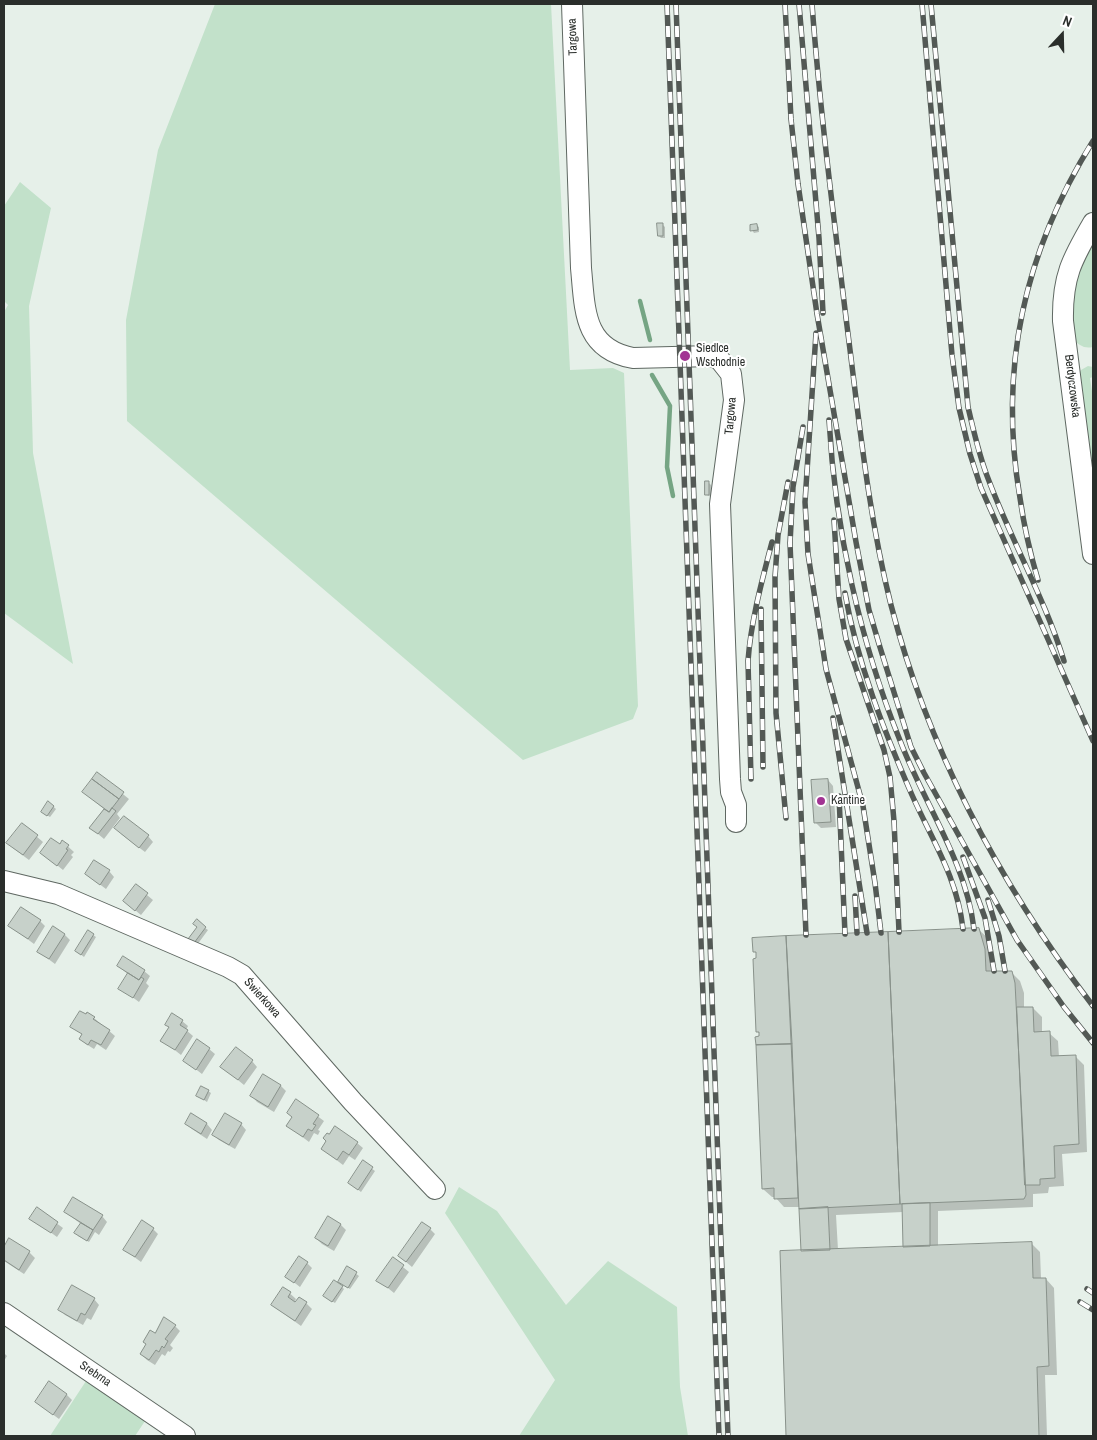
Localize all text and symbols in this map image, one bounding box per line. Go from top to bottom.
north arrow [1037,10,1087,60]
text: N [1060,11,1074,31]
street label: Targowa [565,18,581,56]
place label: Siedlce Wschodnie [696,342,745,370]
marker: Siedlce Wschodnie [678,349,692,363]
street label: Berdyczowska [1061,354,1083,418]
street label: Targowa [722,397,740,435]
place label: Kantine [831,794,865,808]
marker: Kantine [815,795,827,807]
street label: Świerkowa [241,975,283,1021]
street label: Srebrna [76,1358,114,1390]

